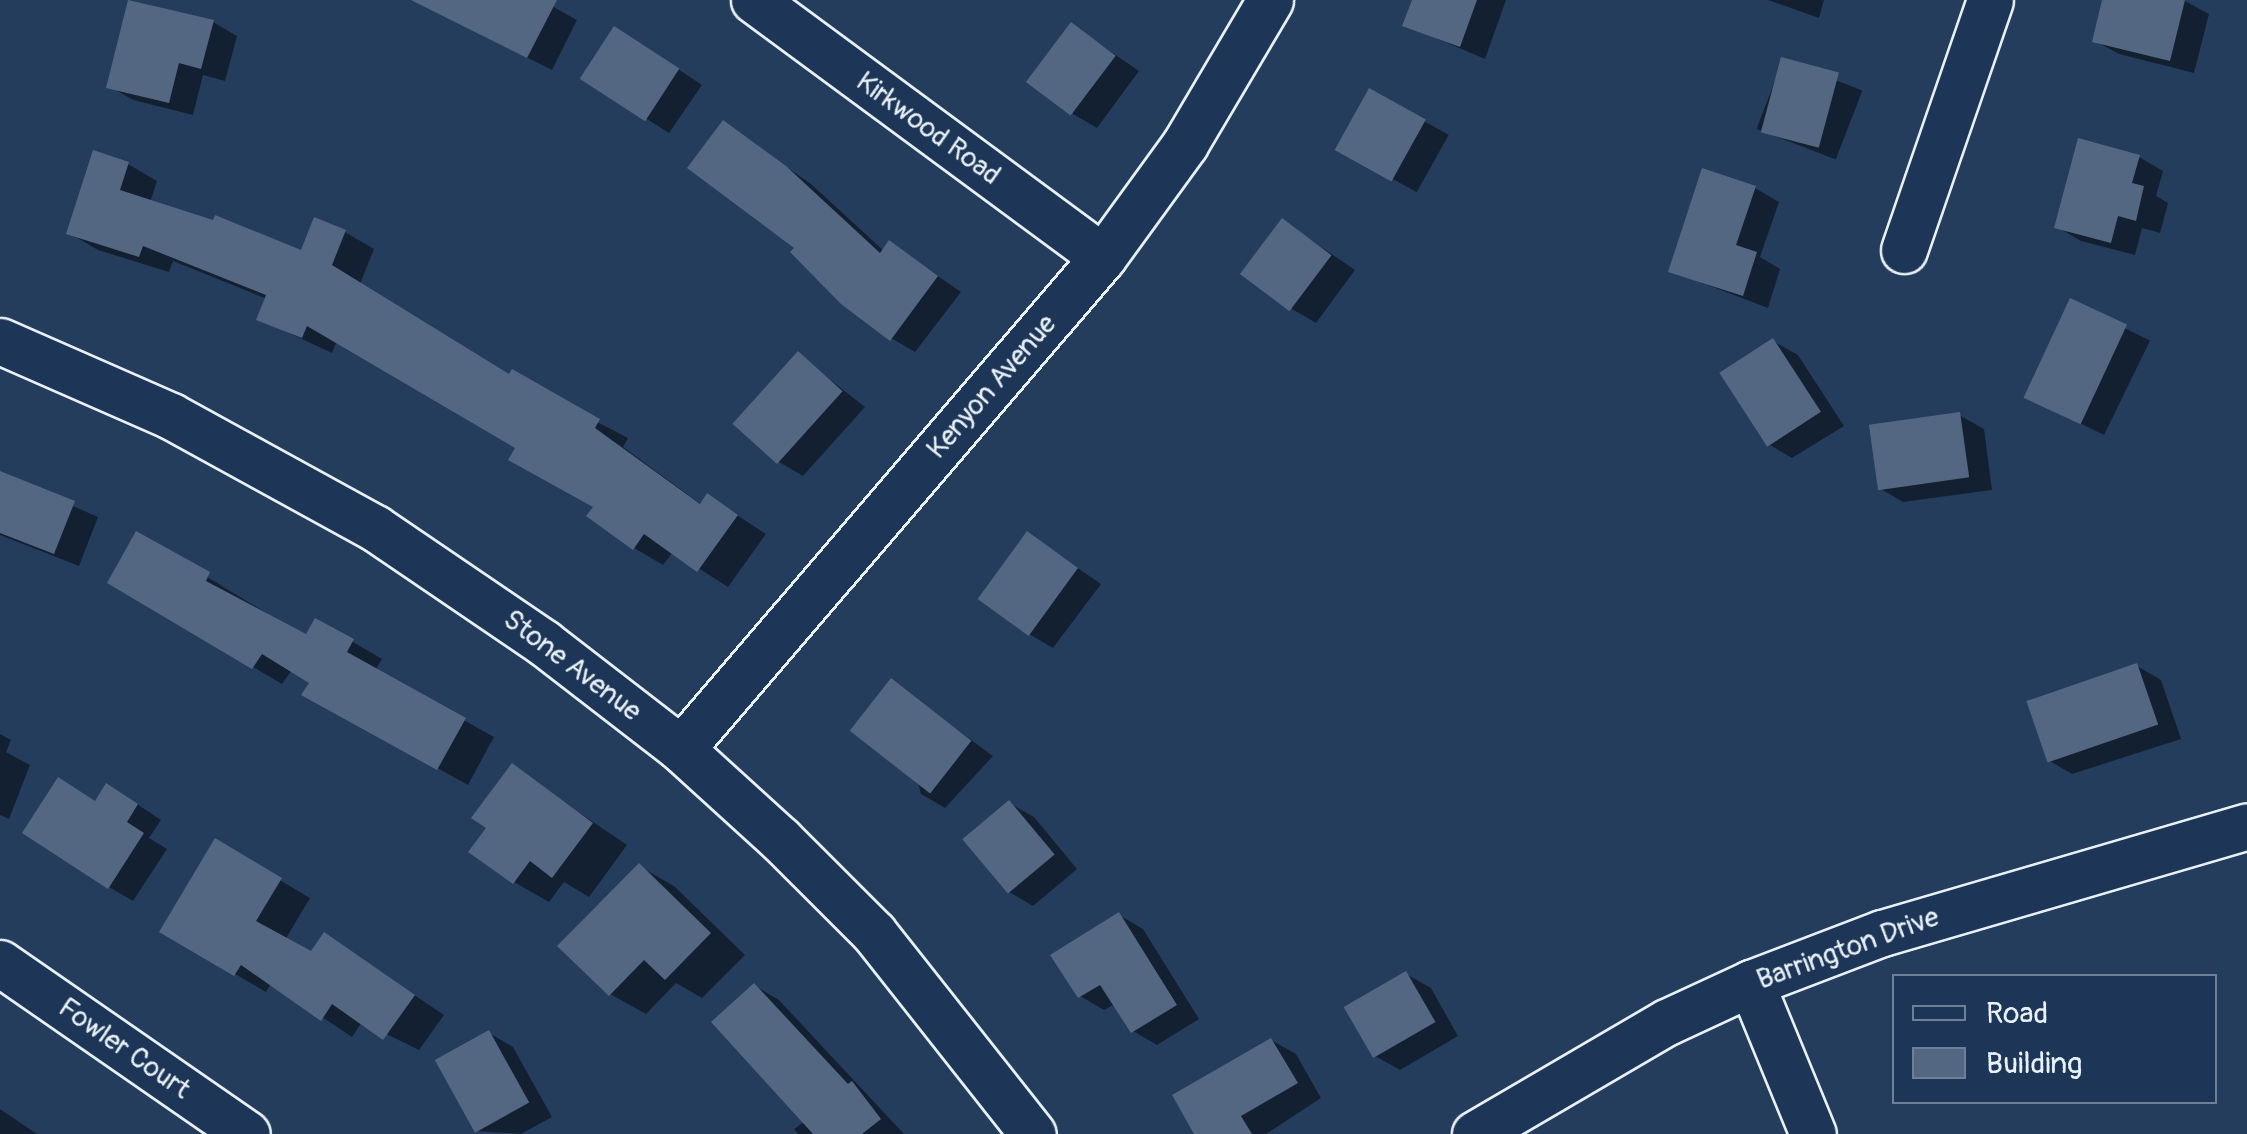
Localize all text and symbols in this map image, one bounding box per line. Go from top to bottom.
street label: Kirkwood Road [849,65,1007,193]
street label: Kenyon Avenue [920,308,1064,466]
street label: Stone Avenue [496,603,648,729]
street label: Barrington Drive [1752,901,1944,997]
legend [1892,974,2217,1104]
street label: Fowler Court [52,991,196,1107]
text: Road [1986,995,2048,1032]
text: Building [1986,1045,2082,1082]

